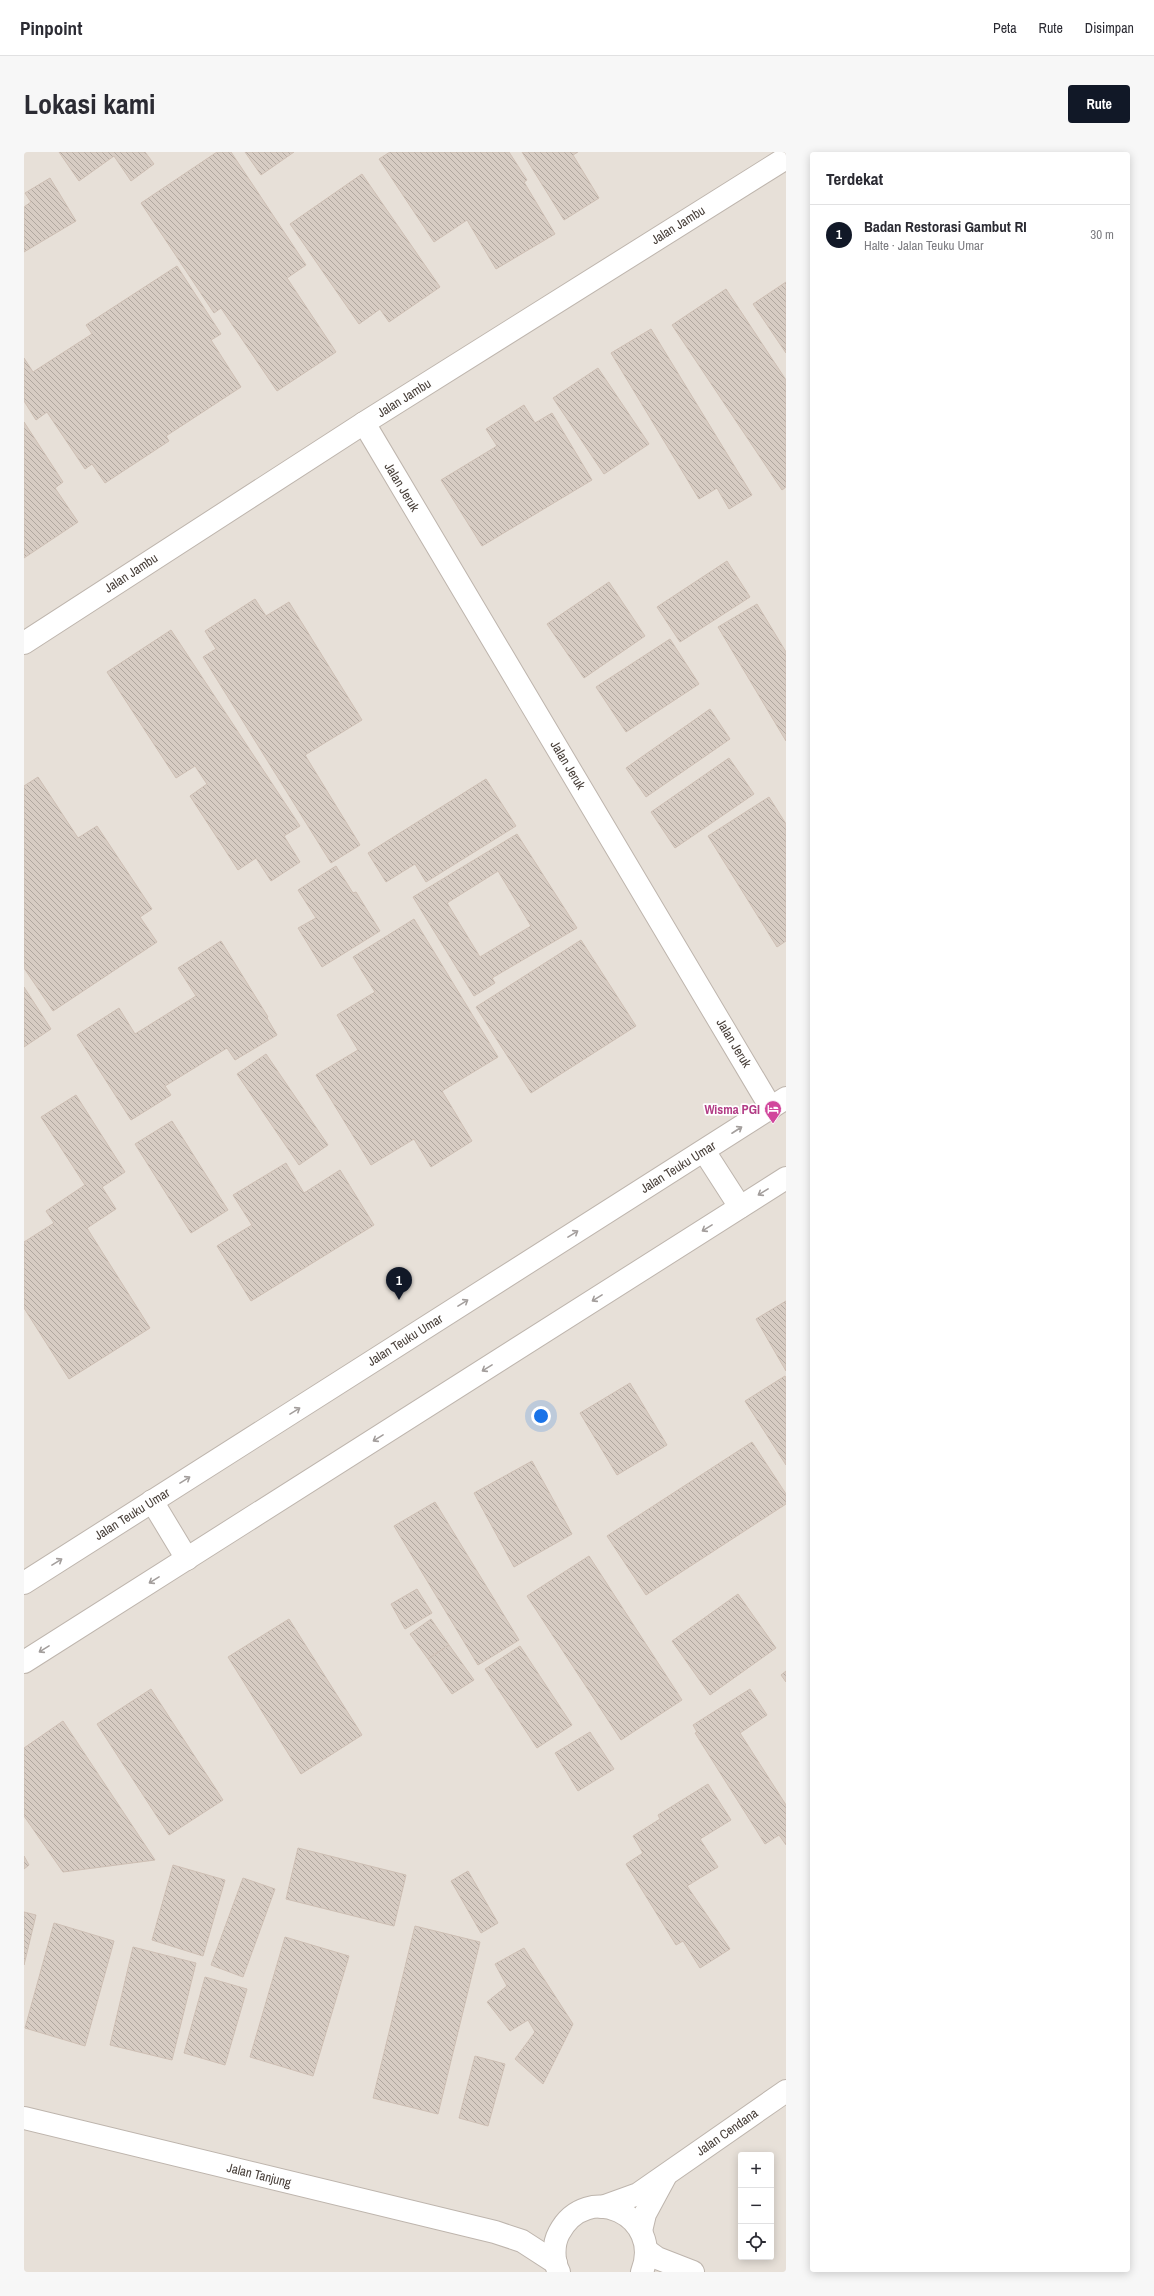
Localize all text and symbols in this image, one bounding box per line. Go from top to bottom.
text: Pinpoint [20,15,82,41]
text: Peta [993,19,1017,37]
text: Rute [1039,19,1063,37]
text: Disimpan [1085,19,1134,37]
text: Lokasi kami [24,85,155,123]
button: Rute [1068,85,1130,123]
text: Terdekat [826,167,883,190]
street label: Jalan Jambu [648,202,708,248]
text: Badan Restorasi Gambut RI [864,216,1027,237]
text: 1 [836,226,842,243]
text: 30 m [1090,226,1114,243]
text: Halte · Jalan Teuku Umar [864,237,984,254]
street label: Jalan Jambu [374,375,434,421]
street label: Jalan Jeruk [381,459,424,515]
street label: Jalan Jambu [101,549,161,597]
street label: Jalan Jeruk [547,737,590,793]
street label: Jalan Jeruk [713,1015,756,1071]
hotel icon: Wisma PGI [763,1099,783,1124]
place label: Wisma PGI [704,1101,760,1118]
one-way arrow [731,1126,742,1134]
street label: Jalan Teuku Umar [637,1137,719,1197]
one-way arrow [757,1189,769,1197]
one-way arrow [702,1224,713,1232]
one-way arrow [567,1229,579,1237]
pin: 1 [386,1267,412,1300]
one-way arrow [592,1294,603,1302]
one-way arrow [457,1299,469,1307]
street label: Jalan Teuku Umar [364,1310,446,1370]
one-way arrow [482,1363,493,1372]
one-way arrow [289,1406,300,1415]
your location [531,1406,551,1426]
one-way arrow [372,1434,384,1442]
one-way arrow [179,1476,191,1484]
street label: Jalan Teuku Umar [91,1484,173,1544]
one-way arrow [51,1558,62,1566]
one-way arrow [149,1576,160,1584]
one-way arrow [38,1646,50,1654]
street label: Jalan Cendana [693,2104,761,2160]
map controls [738,2152,774,2260]
button: + [738,2152,774,2188]
street label: Jalan Tanjung [225,2159,293,2191]
button: − [738,2188,774,2224]
button: locate [738,2224,774,2260]

